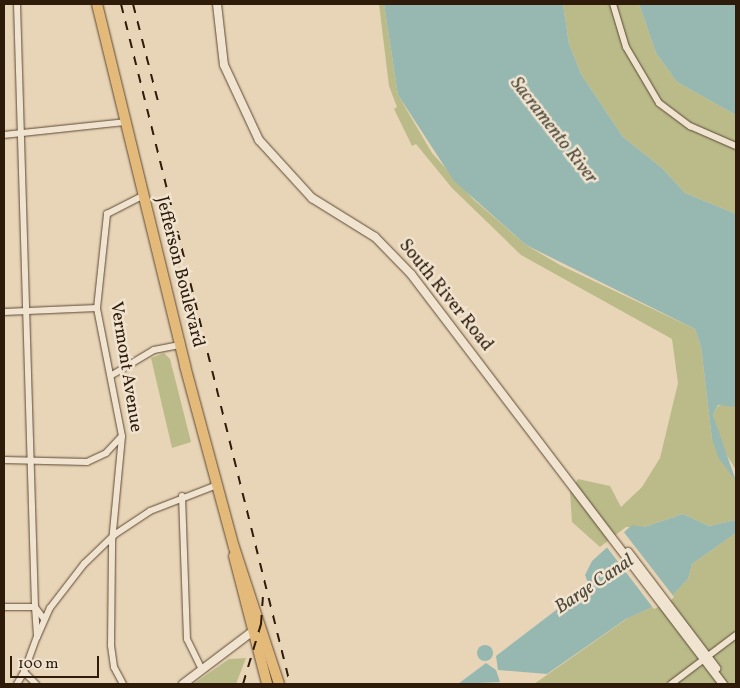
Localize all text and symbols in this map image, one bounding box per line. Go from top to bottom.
water label: Sacramento River [504,73,602,189]
street label: Jefferson Boulevard [150,194,208,350]
street label: South River Road [393,236,497,356]
street label: Vermont Avenue [104,300,146,434]
water label: Barge Canal [551,550,639,620]
scale bar [12,646,101,678]
text: 100 m [18,654,58,675]

